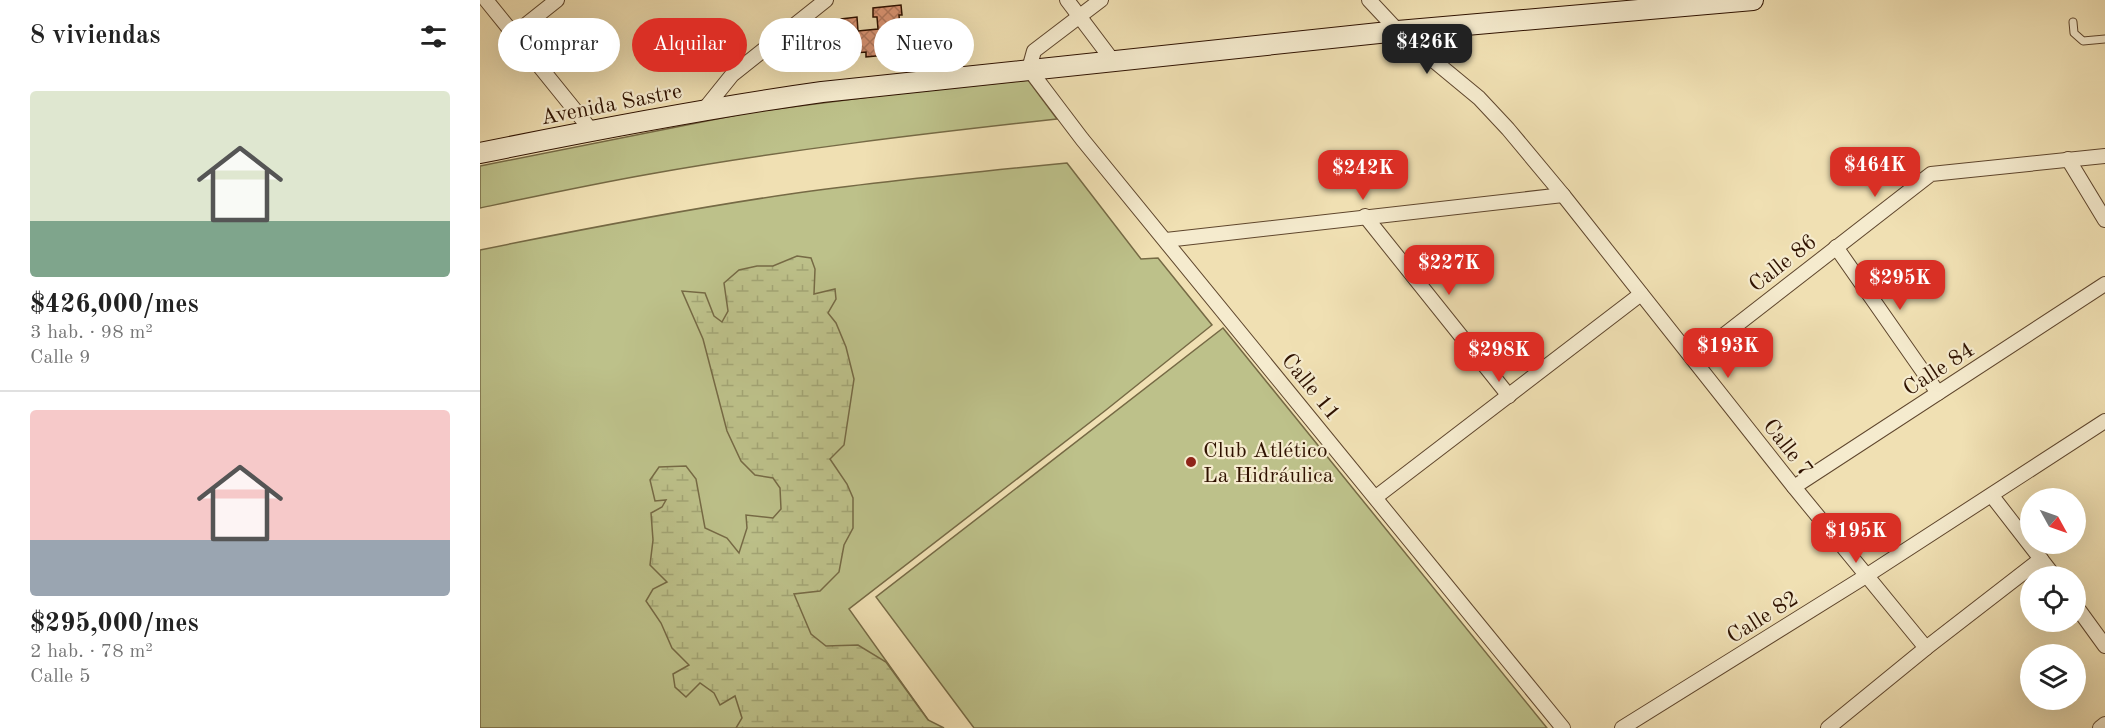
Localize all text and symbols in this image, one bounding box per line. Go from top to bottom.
chip: Comprar [498,18,620,72]
chip: Alquilar [632,18,747,72]
chip: Filtros [759,18,862,72]
chip: Nuevo [874,18,974,72]
icon: filters [417,20,450,53]
text: 8 viviendas [30,23,160,49]
pin: $426K [1385,24,1469,75]
text: $426K [1396,33,1458,53]
street label: Avenida Sastre [539,80,684,129]
icon: home [186,130,294,238]
pin: $464K [1833,147,1917,198]
pin: $242K [1321,150,1405,201]
text: $464K [1844,156,1906,176]
text: $242K [1332,159,1394,179]
street label: Calle 86 [1745,230,1821,297]
pin: $227K [1407,245,1491,296]
text: $227K [1418,254,1480,274]
pin: $295K [1858,260,1942,311]
text: $295K [1869,269,1931,289]
text: $426,000/mes [30,292,199,318]
text: 3 hab. · 98 m² [30,323,153,343]
pin: $193K [1686,328,1770,379]
pin: $298K [1457,332,1541,383]
text: $193K [1697,337,1759,357]
street label: Calle 84 [1900,339,1978,400]
text: $298K [1468,341,1530,361]
text: Calle 9 [30,348,90,368]
street label: Calle 11 [1277,350,1344,425]
street label: Calle 7 [1758,415,1817,481]
place label: Club Atlético La Hidráulica [1203,440,1334,487]
icon: home [186,449,294,557]
marker: Club Atlético La Hidráulica [1184,455,1198,469]
north arrow [2020,488,2086,554]
map controls [2020,488,2086,710]
pin: $195K [1814,513,1898,564]
text: $195K [1825,522,1887,542]
button: locate [2020,566,2086,632]
street label: Calle 82 [1724,587,1803,648]
text: $295,000/mes [30,611,199,637]
text: 2 hab. · 78 m² [30,642,153,662]
button: layers [2020,644,2086,710]
text: Calle 5 [30,667,90,687]

